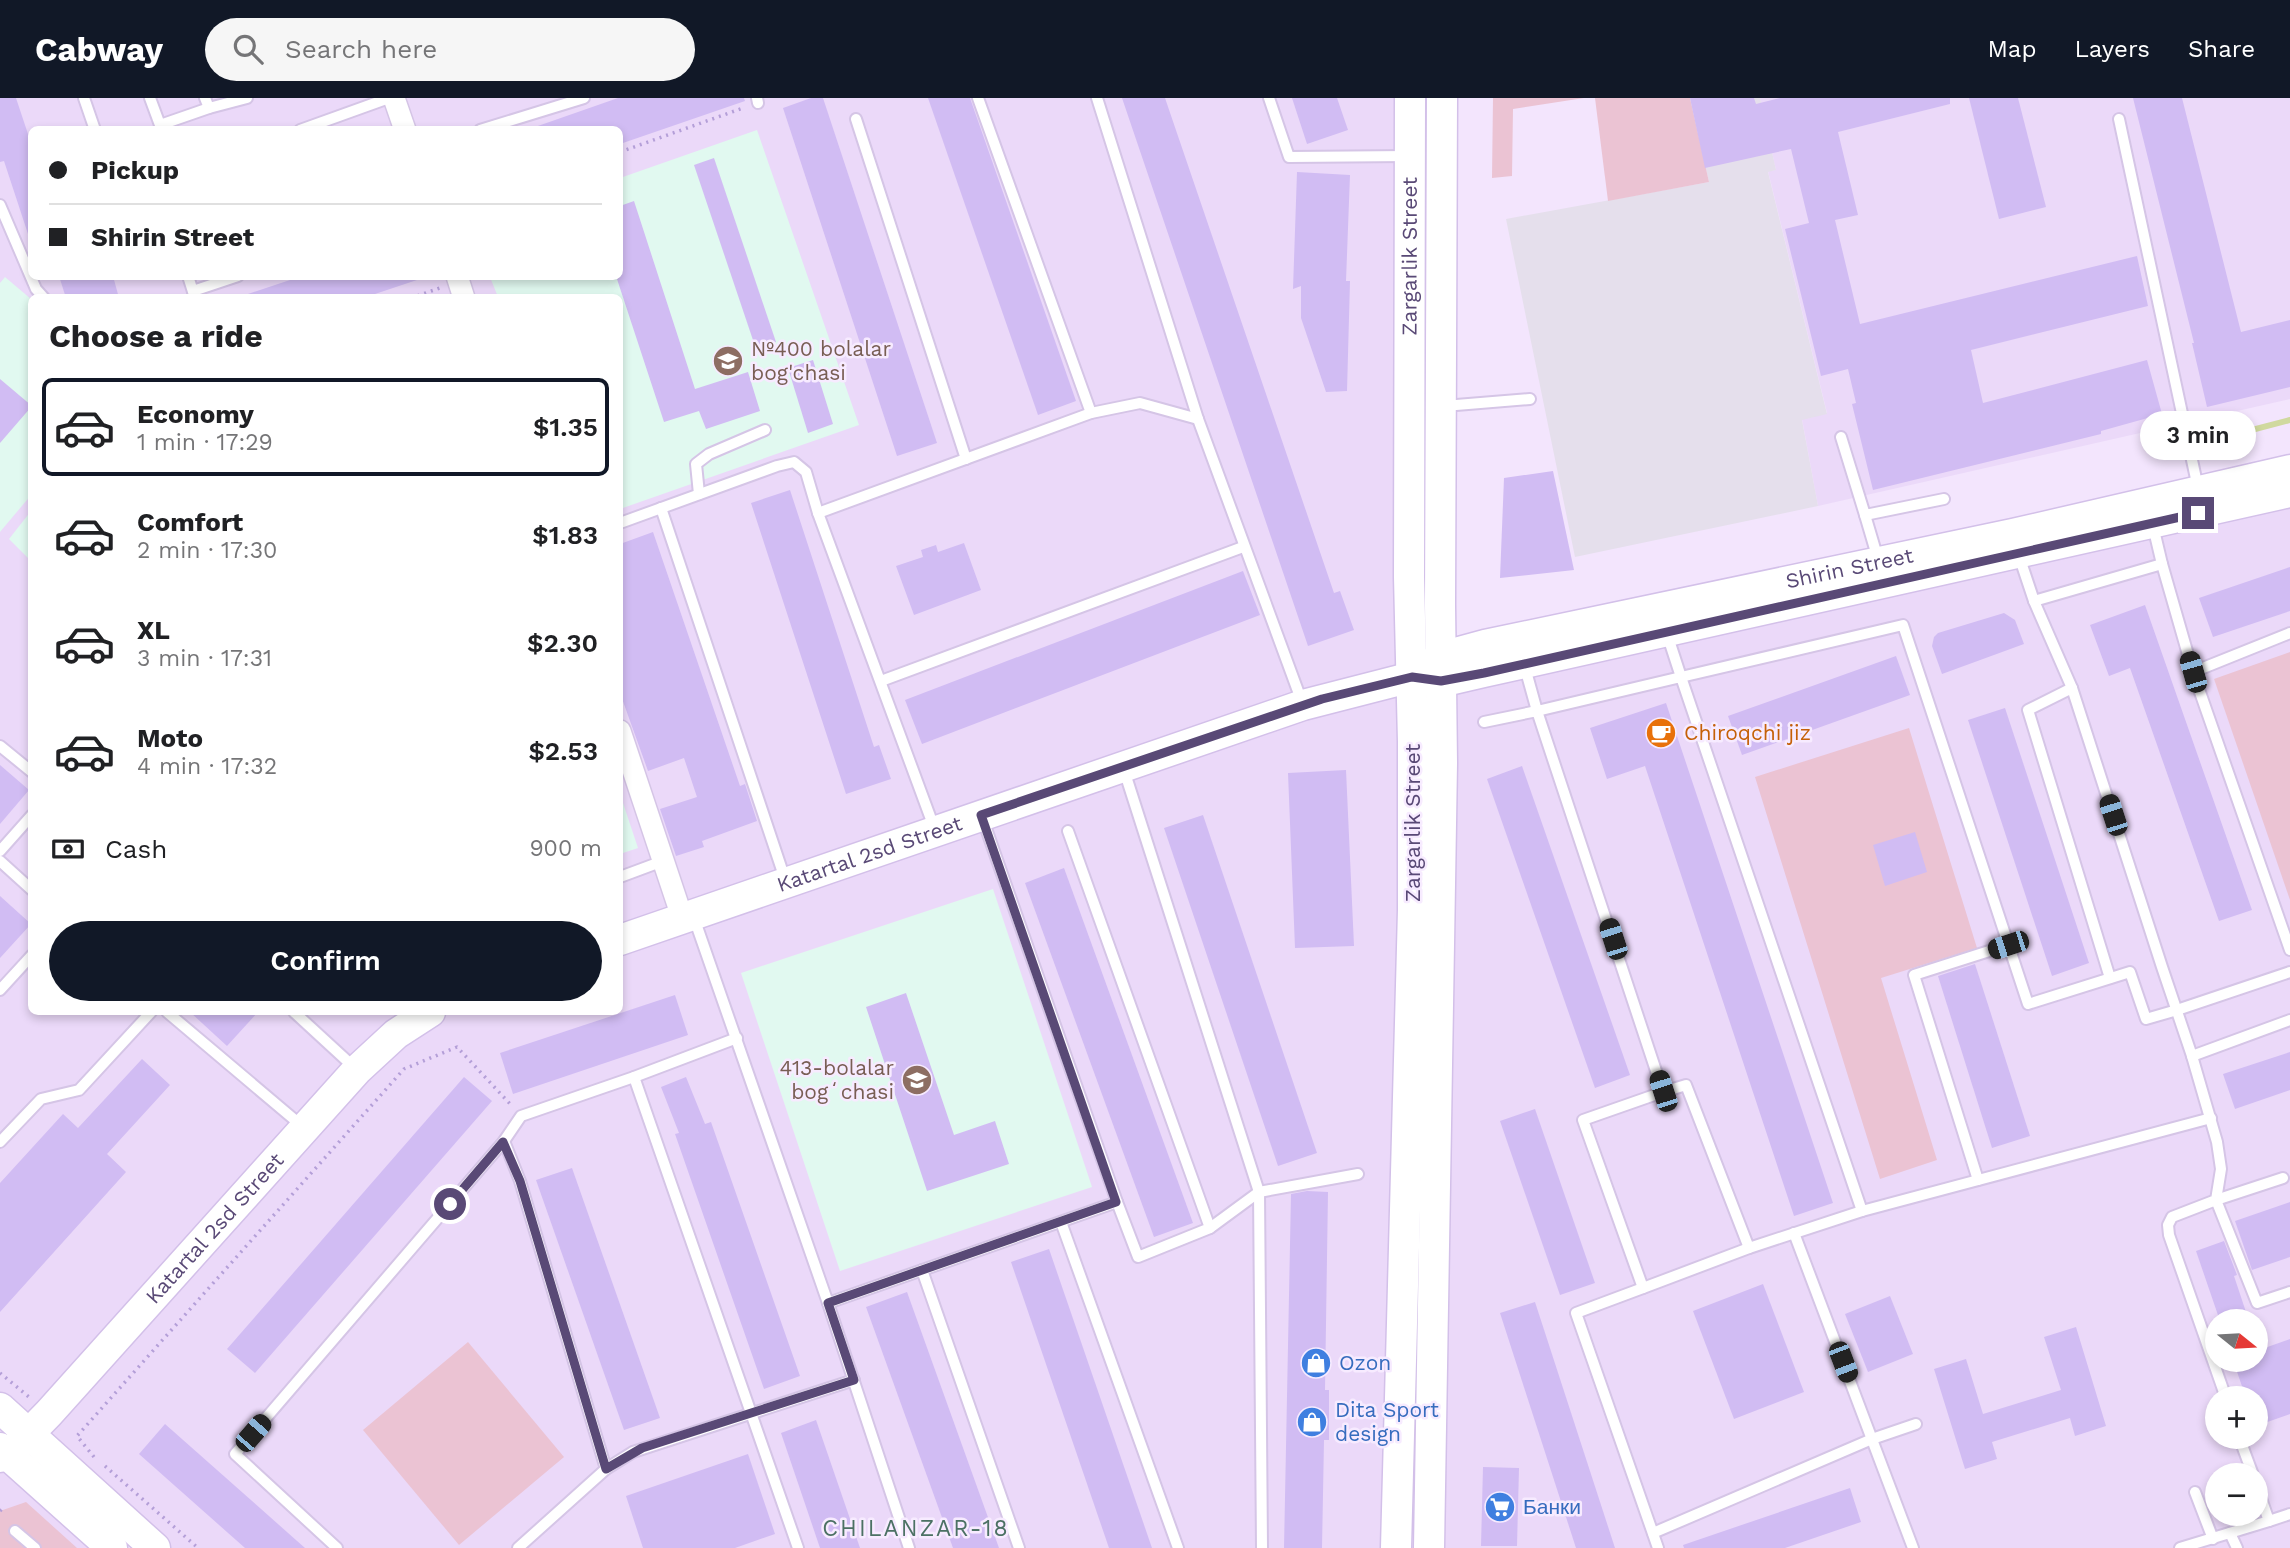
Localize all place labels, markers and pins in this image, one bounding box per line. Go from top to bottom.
place label: №400 bolalar bog'chasi [751,336,891,385]
school or university icon: №400 bolalar bog'chasi [711,344,745,378]
cafe icon: Chiroqchi jiz [1644,716,1678,750]
place label: Chiroqchi jiz [1684,720,1811,745]
place label: 413-bolalar bogʻchasi [779,1055,894,1104]
school or university icon: 413-bolalar bogʻchasi [900,1063,934,1097]
shop icon: Ozon [1299,1346,1333,1380]
place label: Ozon [1339,1350,1391,1375]
place label: Dita Sport design [1335,1397,1439,1446]
shop icon: Dita Sport design [1295,1405,1329,1439]
supermarket icon: Банки [1483,1490,1517,1524]
place label: Банки [1523,1494,1581,1519]

